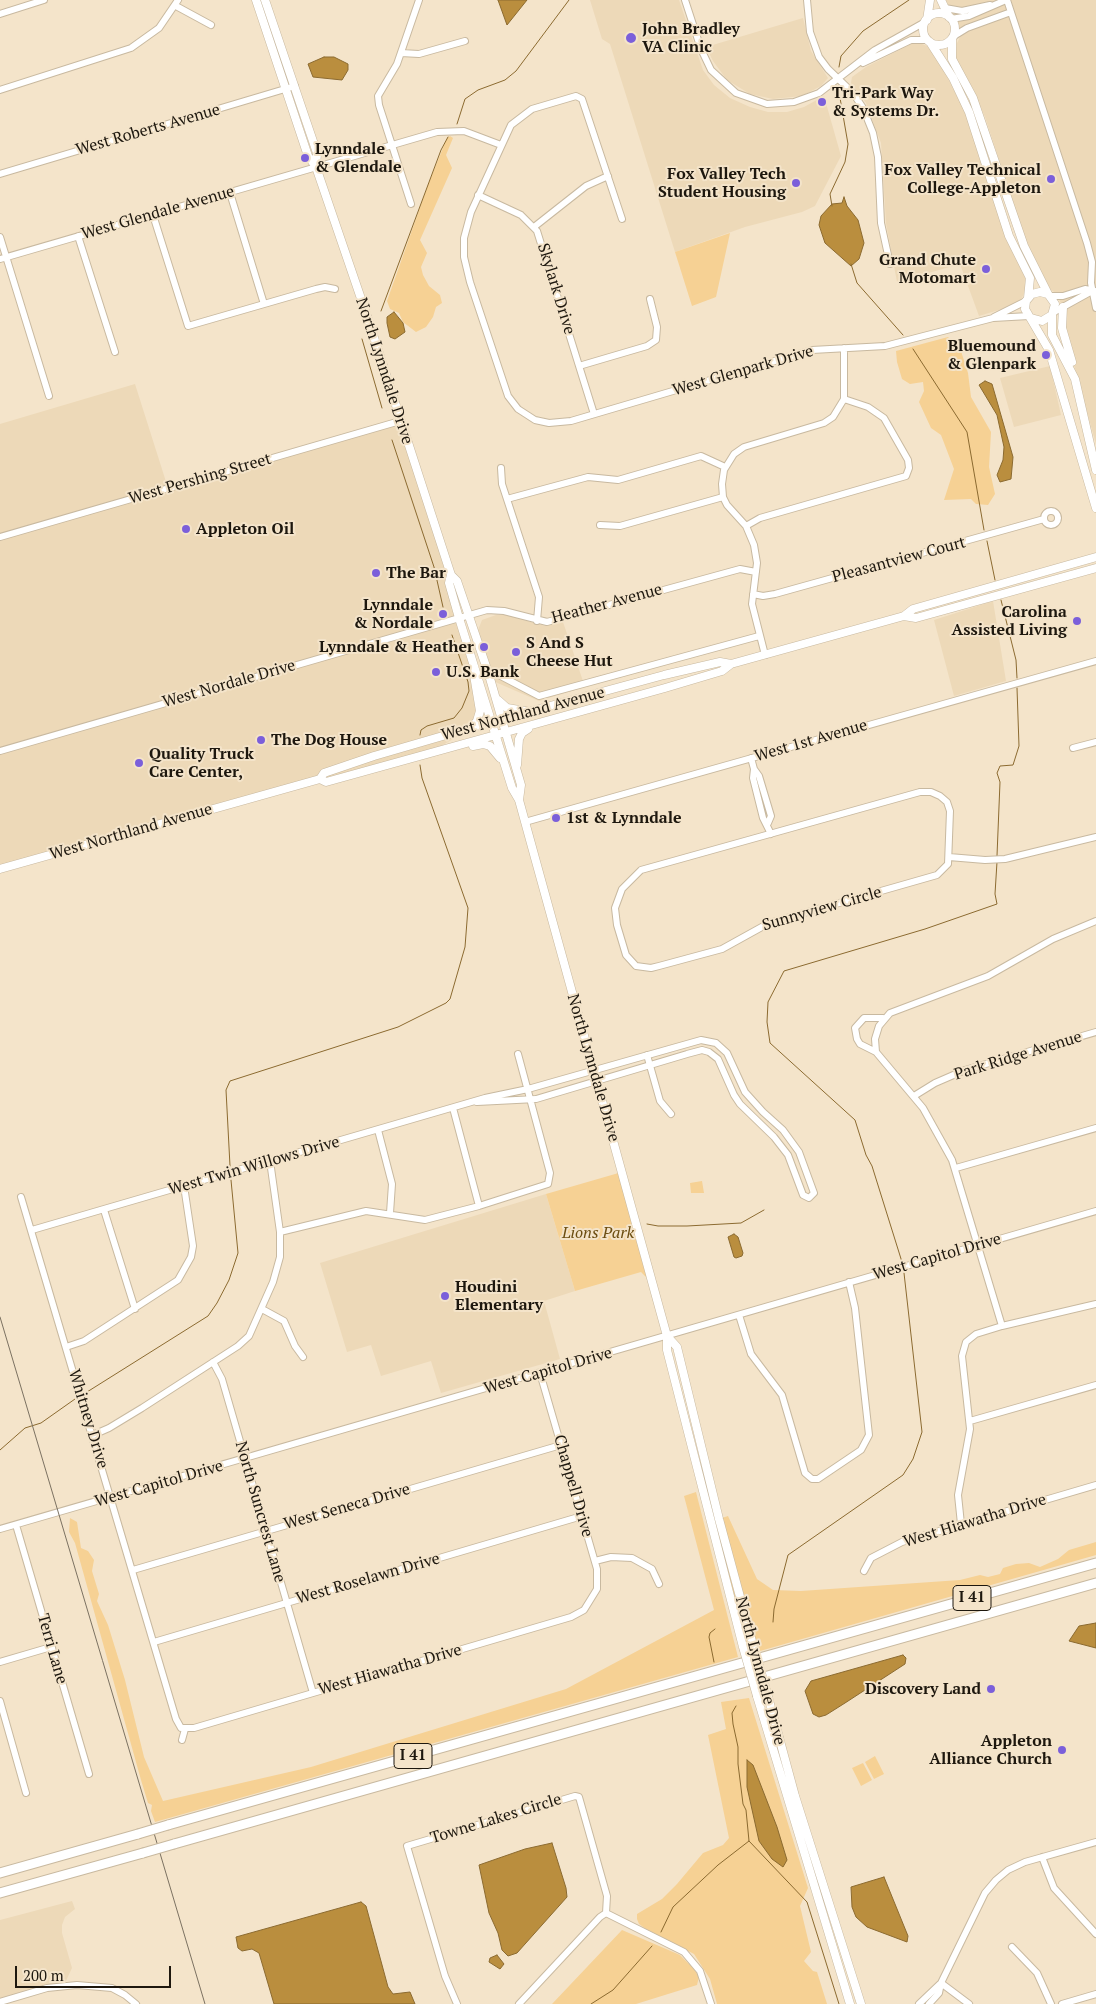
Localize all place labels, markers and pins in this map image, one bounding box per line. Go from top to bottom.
place label: John Bradley VA Clinic [642,19,740,57]
marker: John Bradley VA Clinic [624,31,638,45]
place label: Tri-Park Way & Systems Dr. [832,83,939,121]
marker: Tri-Park Way & Systems Dr. [816,96,828,108]
place label: Lynndale & Glendale [315,139,402,177]
marker: Lynndale & Glendale [299,152,311,164]
place label: Fox Valley Technical College-Appleton [884,160,1041,198]
place label: Fox Valley Tech Student Housing [658,164,786,202]
marker: Fox Valley Technical College-Appleton [1045,173,1057,185]
marker: Fox Valley Tech Student Housing [790,177,802,189]
place label: Grand Chute Motomart [879,250,976,288]
marker: Grand Chute Motomart [980,263,992,275]
place label: Bluemound & Glenpark [947,336,1036,374]
marker: Bluemound & Glenpark [1040,349,1052,361]
place label: Appleton Oil [196,519,294,539]
marker: Appleton Oil [180,523,192,535]
place label: The Bar [386,563,446,583]
marker: The Bar [370,567,382,579]
place label: Lynndale & Nordale [353,595,433,633]
place label: Carolina Assisted Living [952,602,1067,640]
marker: Lynndale & Nordale [437,608,449,620]
marker: Carolina Assisted Living [1071,615,1083,627]
place label: S And S Cheese Hut [526,633,613,671]
place label: Lynndale & Heather [319,637,474,657]
marker: Lynndale & Heather [478,641,490,653]
marker: S And S Cheese Hut [510,646,522,658]
place label: U.S. Bank [446,662,519,682]
marker: U.S. Bank [430,666,442,678]
place label: The Dog House [271,730,387,750]
marker: The Dog House [255,734,267,746]
place label: Quality Truck Care Center, [149,744,254,782]
marker: Quality Truck Care Center, [133,757,145,769]
place label: 1st & Lynndale [566,808,682,828]
marker: 1st & Lynndale [550,812,562,824]
place label: Houdini Elementary [455,1277,543,1315]
marker: Houdini Elementary [439,1290,451,1302]
place label: Discovery Land [865,1679,981,1699]
marker: Discovery Land [985,1683,997,1695]
place label: Appleton Alliance Church [929,1731,1052,1769]
marker: Appleton Alliance Church [1056,1744,1068,1756]

